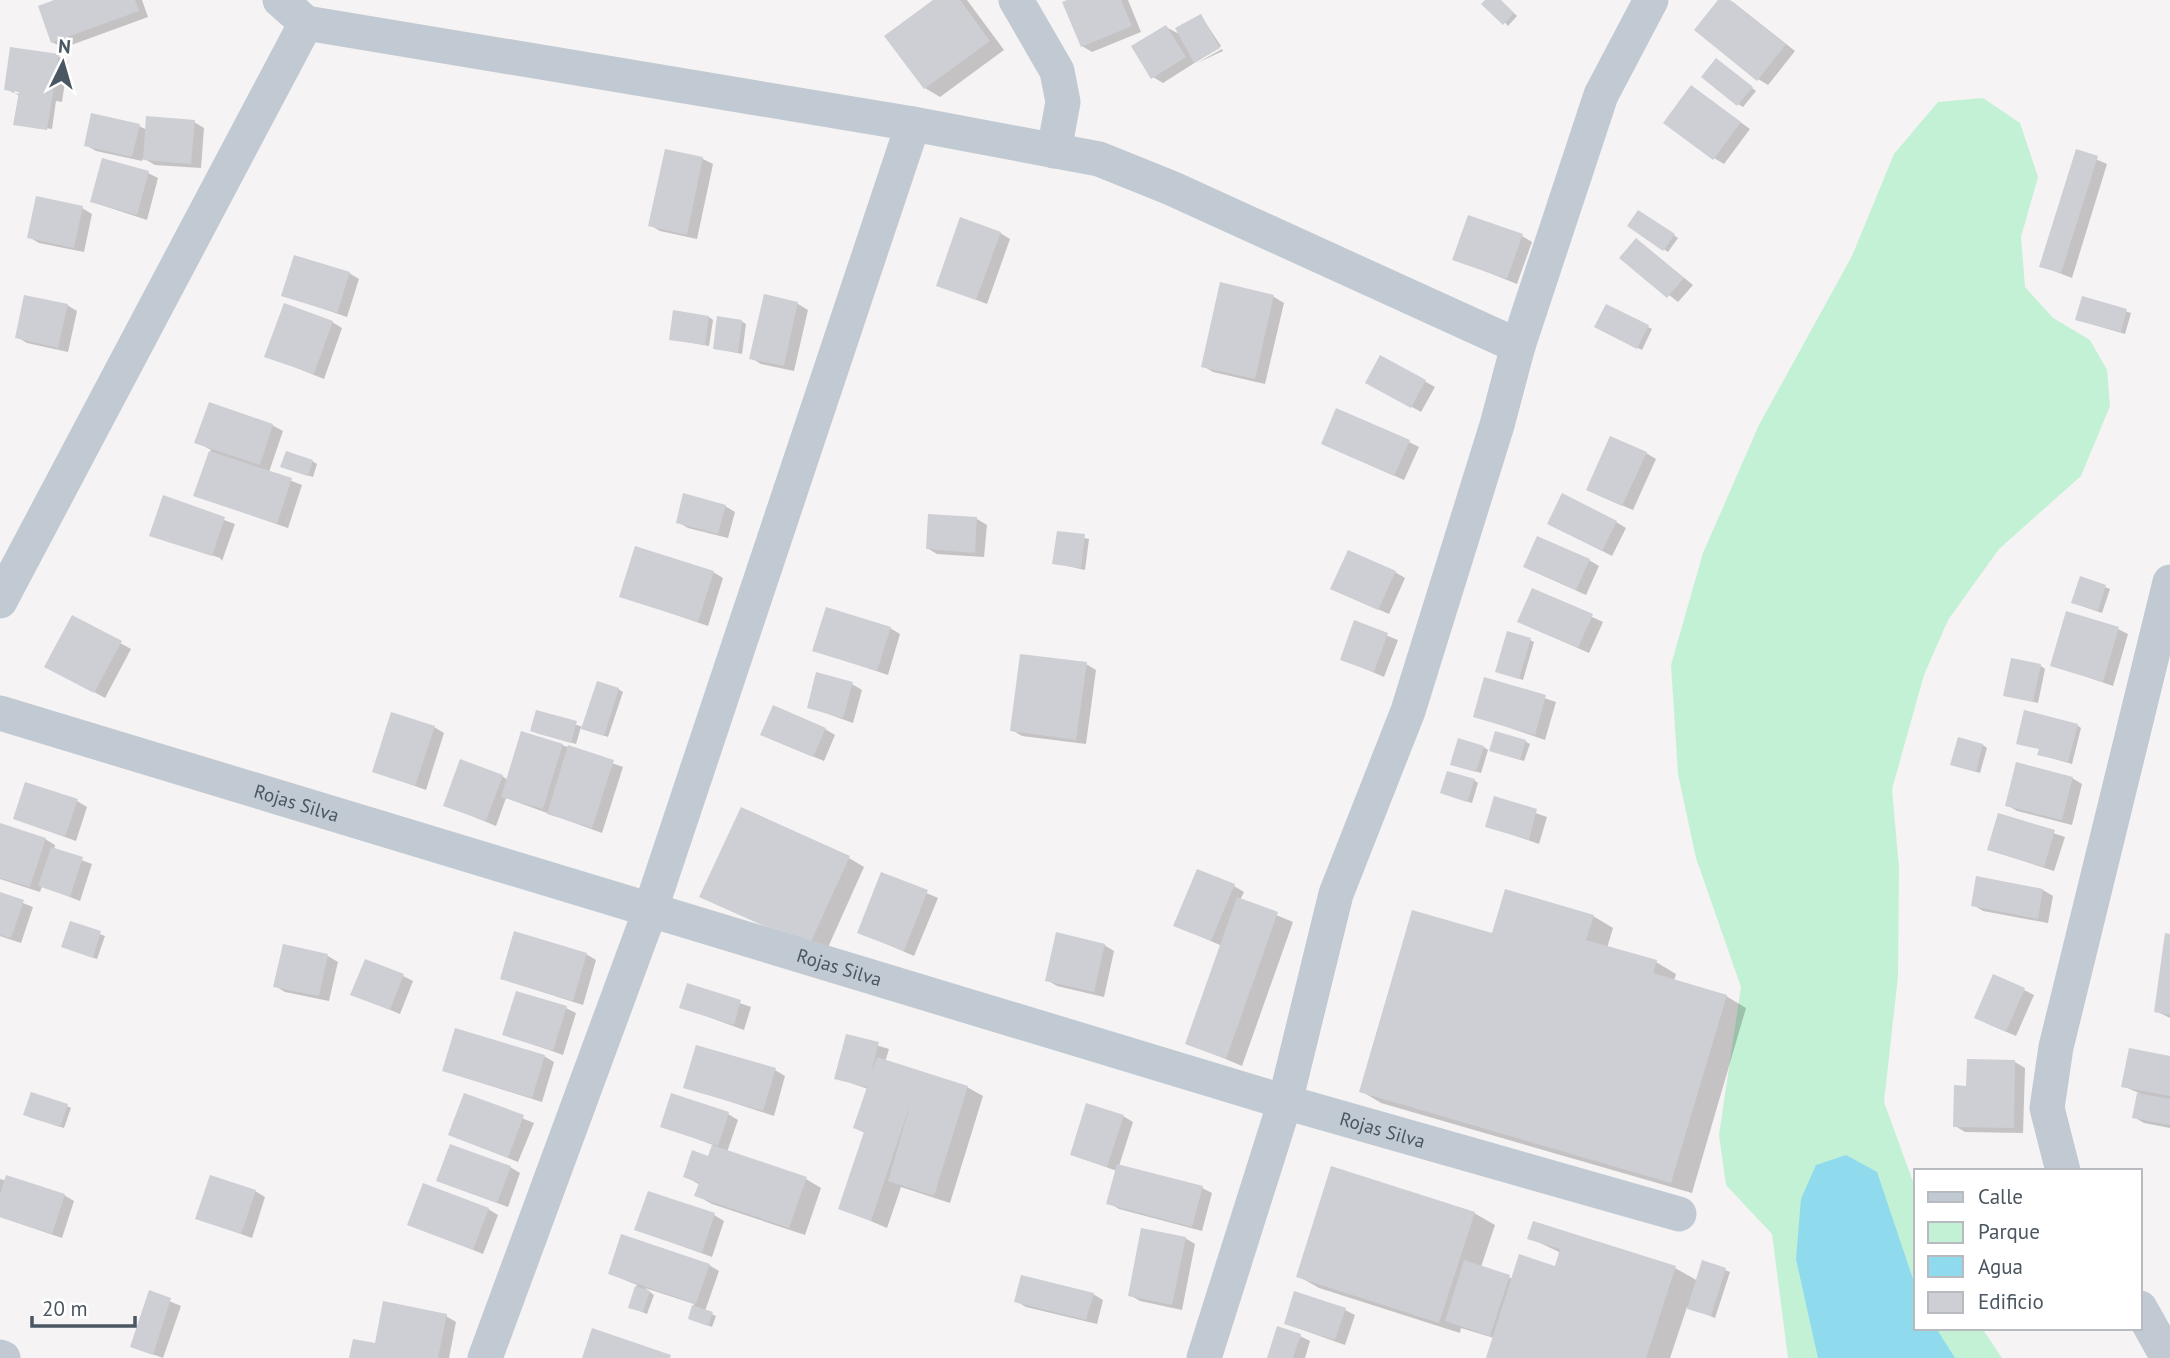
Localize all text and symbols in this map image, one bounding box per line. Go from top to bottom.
north arrow [28,28,98,98]
text: N [57,34,72,59]
street label: Rojas Silva [251,779,342,827]
street label: Rojas Silva [794,943,885,991]
street label: Rojas Silva [1337,1106,1428,1153]
legend [1914,1169,2142,1330]
text: Calle [1978,1183,2023,1210]
text: Parque [1978,1218,2040,1245]
text: Agua [1978,1253,2023,1280]
scale bar [32,1284,135,1328]
text: Edificio [1978,1288,2044,1315]
text: 20 m [42,1295,88,1322]

